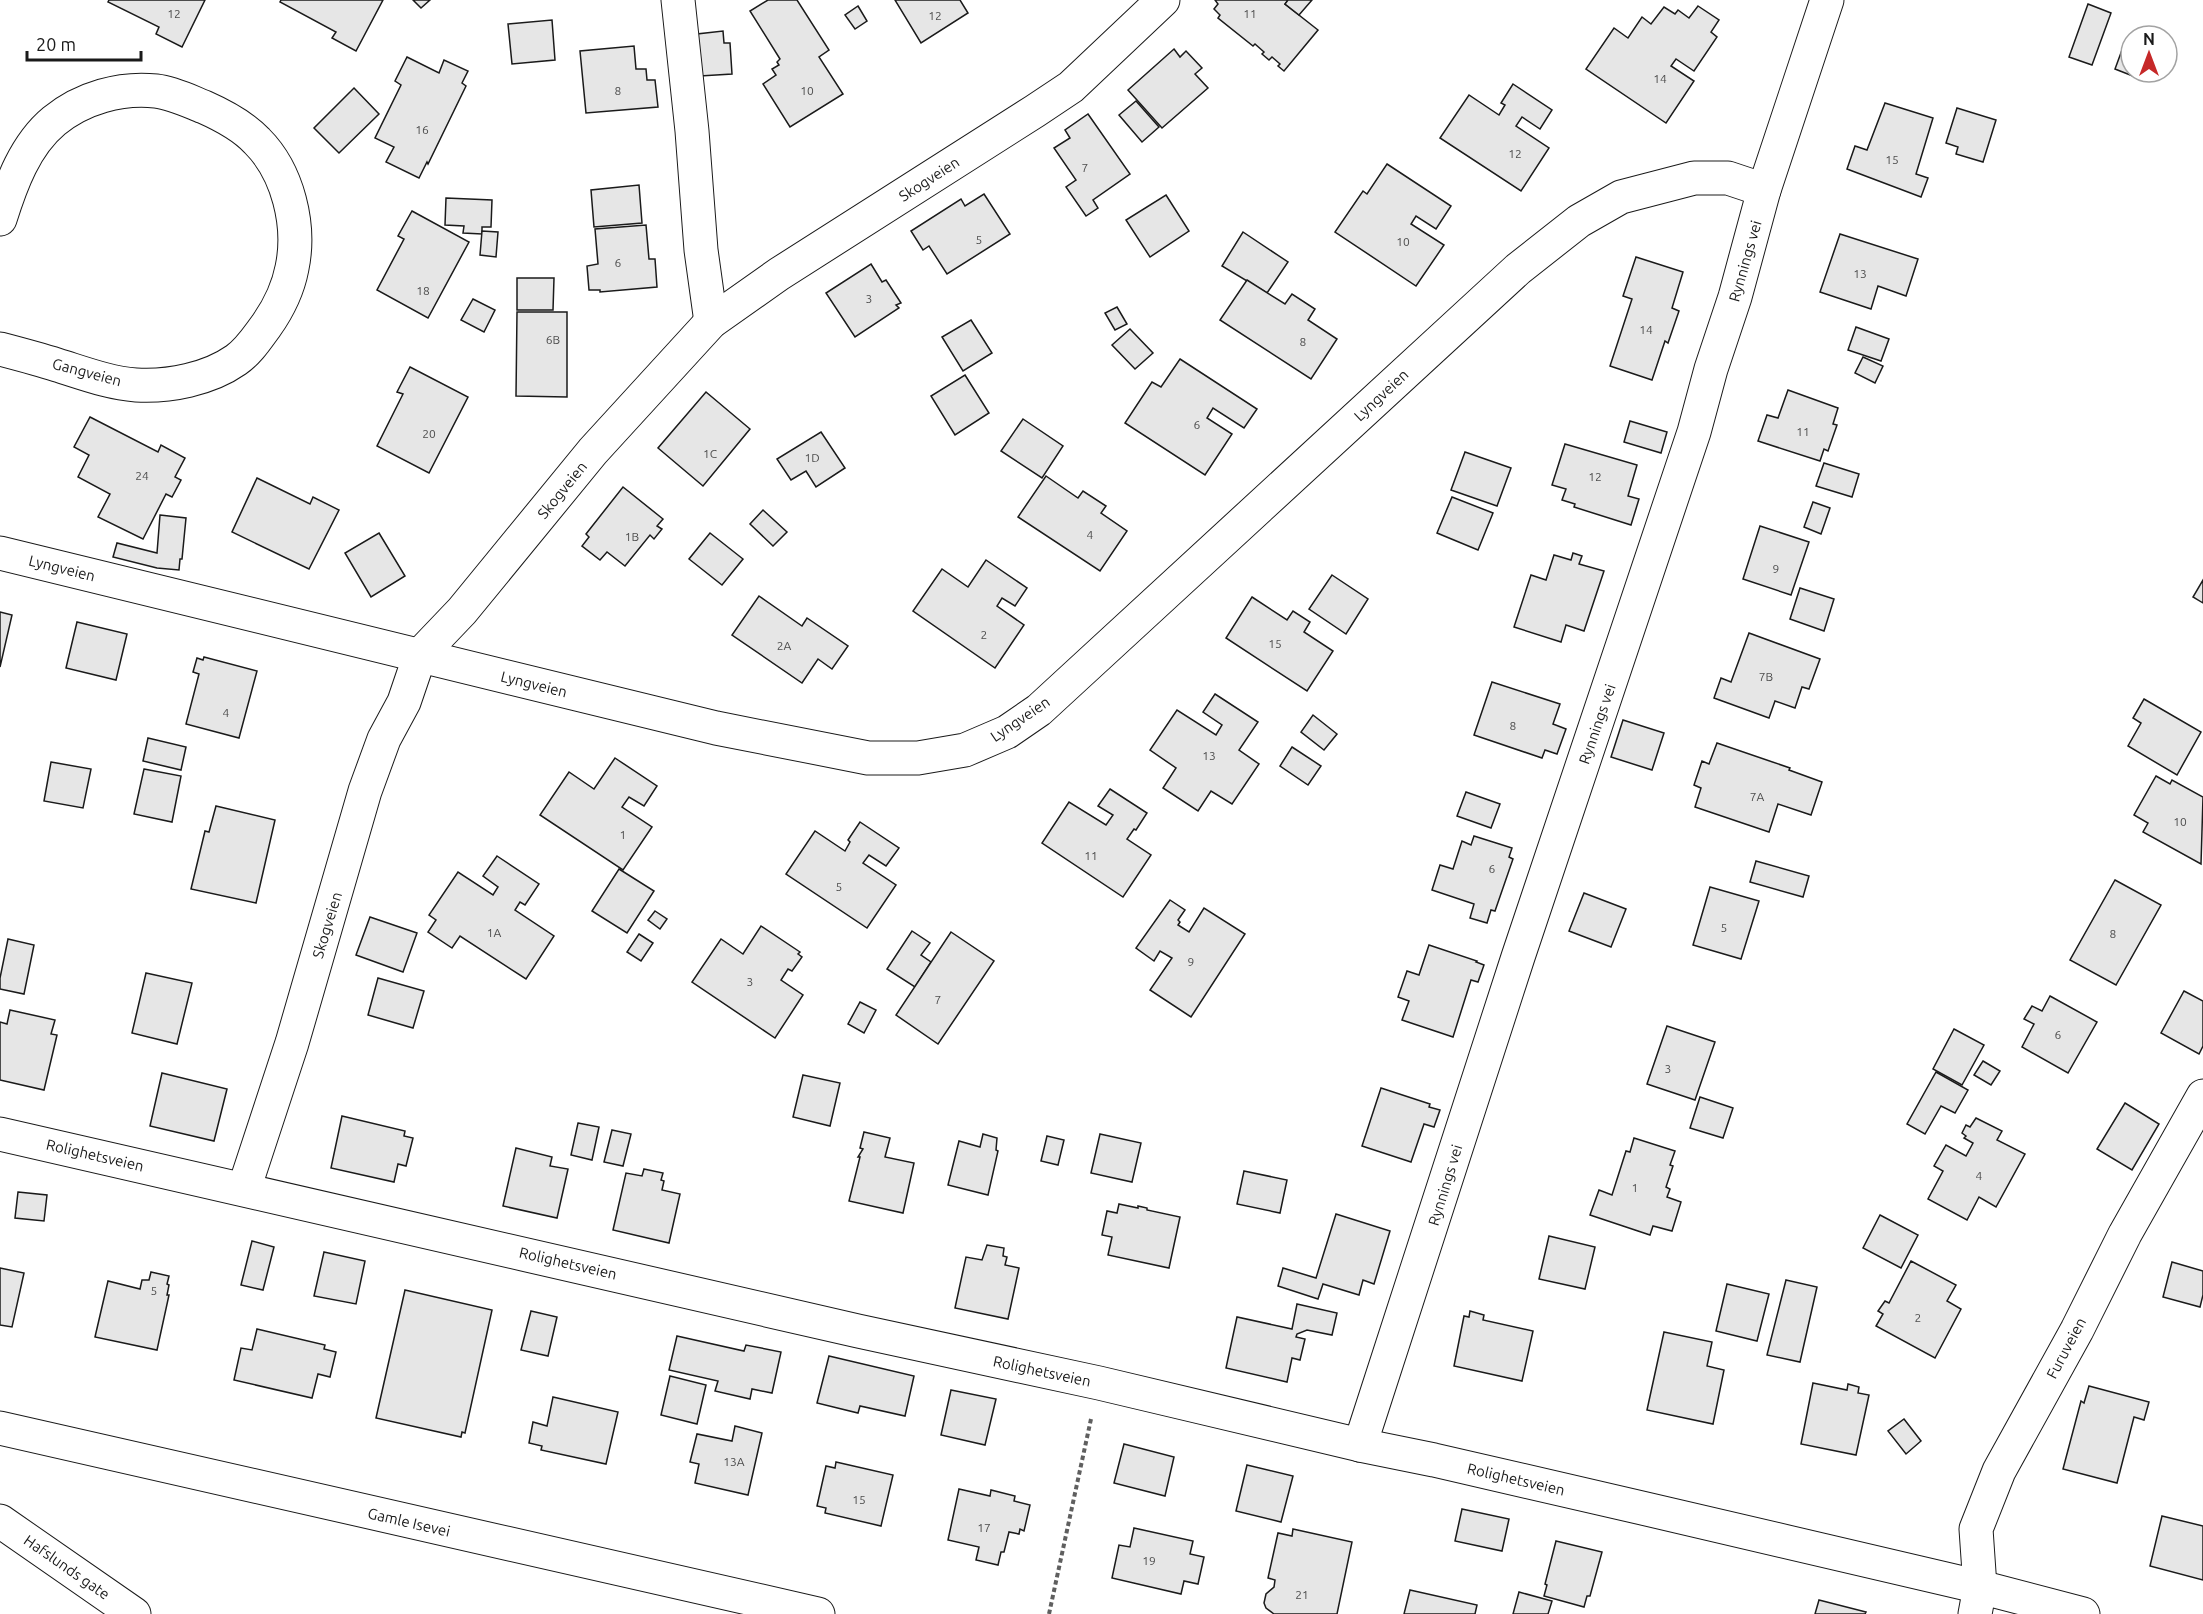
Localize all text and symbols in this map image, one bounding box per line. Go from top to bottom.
house number: 12 [167,7,181,20]
house number: 11 [1243,7,1257,20]
house number: 12 [928,9,942,22]
scale bar [27,24,141,62]
north arrow [2119,24,2179,84]
text: N [2143,30,2155,48]
text: 20 m [36,34,76,54]
house number: 14 [1653,72,1667,85]
house number: 8 [615,84,622,97]
house number: 10 [800,84,814,97]
house number: 16 [415,123,429,136]
house number: 12 [1508,147,1522,160]
street label: Skogveien [896,153,962,205]
house number: 15 [1885,153,1899,166]
house number: 7 [1082,161,1088,174]
street label: Rynnings vei [1725,218,1765,304]
house number: 5 [976,233,982,246]
house number: 10 [1396,235,1410,248]
house number: 6 [615,256,622,269]
house number: 13 [1853,267,1867,280]
house number: 18 [416,284,430,297]
house number: 3 [866,292,872,305]
house number: 14 [1639,323,1653,336]
house number: 6B [546,333,560,346]
house number: 8 [1300,335,1307,348]
street label: Gangveien [51,355,123,389]
street label: Lyngveien [1350,366,1412,424]
house number: 6 [1194,418,1201,431]
house number: 11 [1796,425,1810,438]
house number: 20 [422,427,436,440]
house number: 1C [703,447,718,460]
house number: 1D [804,451,820,464]
street label: Skogveien [534,458,590,522]
house number: 24 [135,469,149,482]
house number: 12 [1588,470,1602,483]
house number: 4 [1087,528,1094,541]
house number: 1B [625,530,639,543]
street label: Lyngveien [27,552,97,584]
house number: 9 [1773,562,1779,575]
house number: 2 [981,628,987,641]
house number: 15 [1268,637,1282,650]
house number: 2A [777,639,791,652]
street label: Lyngveien [499,668,569,700]
house number: 7B [1759,670,1773,683]
street label: Rynnings vei [1575,682,1619,766]
street label: Lyngveien [987,693,1053,745]
house number: 4 [223,706,230,719]
house number: 8 [1510,719,1517,732]
house number: 13 [1202,749,1216,762]
house number: 7A [1750,790,1764,803]
house number: 10 [2173,815,2187,828]
house number: 1 [620,828,626,841]
house number: 11 [1084,849,1098,862]
house number: 6 [1489,862,1496,875]
house number: 5 [836,880,842,893]
street label: Skogveien [309,890,345,960]
house number: 5 [1721,921,1727,934]
house number: 1A [487,926,501,939]
house number: 8 [2110,927,2117,940]
house number: 9 [1188,955,1194,968]
house number: 3 [747,975,753,988]
house number: 7 [935,993,941,1006]
house number: 6 [2055,1028,2062,1041]
house number: 3 [1665,1062,1671,1075]
street label: Rolighetsveien [45,1136,145,1174]
street label: Rynnings vei [1425,1142,1465,1228]
house number: 4 [1976,1169,1983,1182]
house number: 1 [1632,1181,1638,1194]
street label: Rolighetsveien [518,1244,618,1282]
house number: 5 [151,1284,157,1297]
house number: 2 [1915,1311,1921,1324]
street label: Furuveien [2043,1315,2089,1381]
street label: Rolighetsveien [992,1352,1092,1390]
house number: 13A [723,1455,745,1468]
street label: Rolighetsveien [1466,1460,1566,1498]
house number: 15 [852,1493,866,1506]
street label: Gamle Isevei [366,1504,452,1540]
house number: 17 [977,1521,991,1534]
street label: Hafslunds gate [21,1531,113,1603]
house number: 19 [1142,1554,1156,1567]
house number: 21 [1295,1588,1309,1601]

